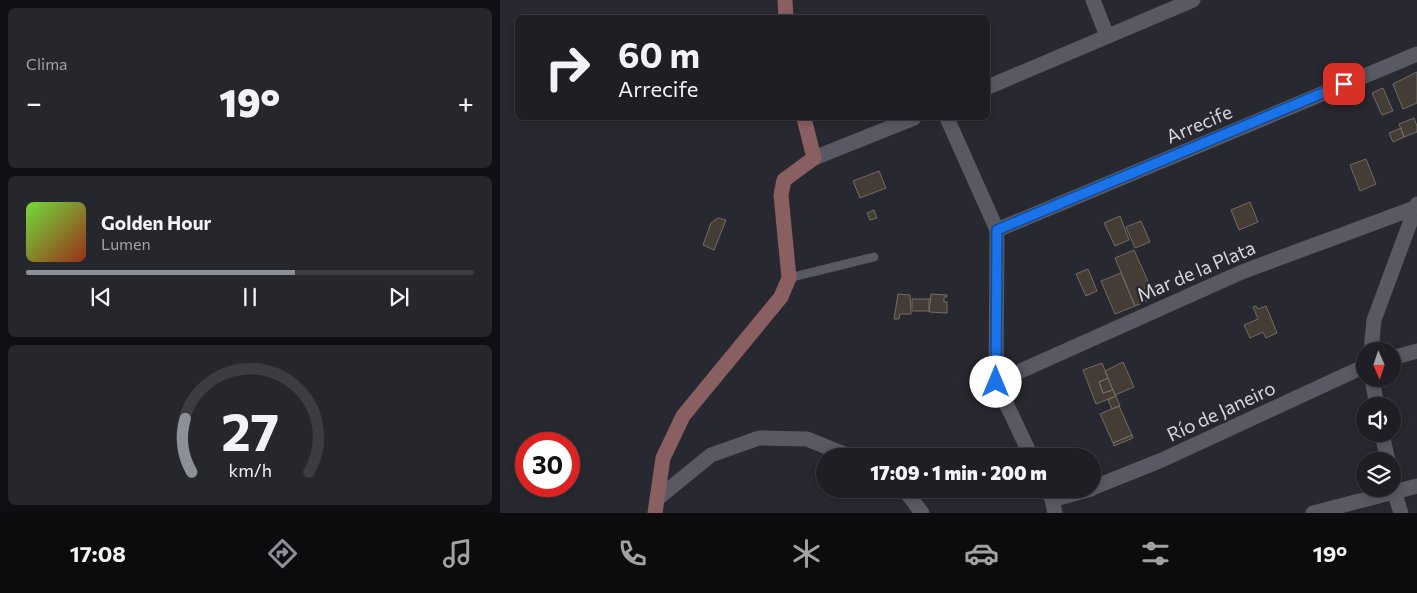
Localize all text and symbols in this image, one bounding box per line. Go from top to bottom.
text: 60 m [618,32,700,75]
icon: right [535,35,600,100]
text: Clima [26,54,67,73]
pin [1323,63,1365,105]
icon: arrive [1330,70,1358,98]
text: Arrecife [618,75,698,102]
text: 19° [219,78,280,125]
text: − [26,85,42,119]
text: + [458,85,474,119]
street label: Arrecife [1162,99,1235,148]
text: Golden Hour [101,211,211,234]
text: Lumen [101,234,151,253]
street label: Mar de la Plata [1133,235,1259,306]
icon: previous [87,283,115,311]
icon: pause [236,283,264,311]
icon: next [385,283,413,311]
north arrow [1356,342,1401,388]
map controls [1356,342,1401,497]
position arrow [969,355,1021,407]
street label: Río de Janeiro [1163,375,1279,446]
button: sound [1356,397,1401,442]
text: 27 [221,398,279,462]
speed limit sign: 30 [515,432,580,497]
button: layers [1356,452,1401,497]
text: km/h [228,459,272,481]
text: 17:09 · 1 min · 200 m [870,461,1047,484]
icon: directions [265,536,300,571]
icon: music [440,536,475,571]
icon: phone [615,536,650,571]
icon: climate [789,536,824,571]
icon: car [964,536,999,571]
icon: filters [1138,536,1173,571]
text: 17:08 [70,540,126,567]
text: 19° [1313,540,1347,567]

